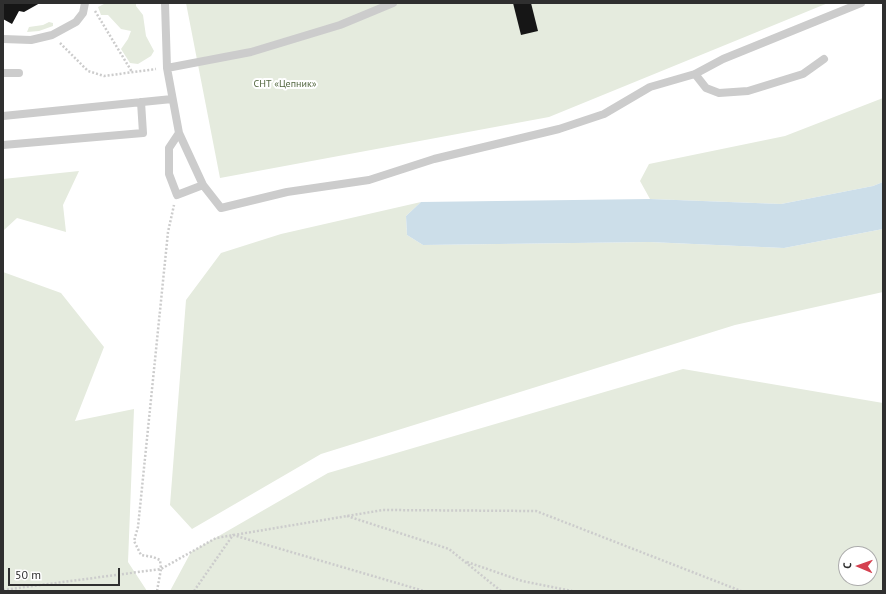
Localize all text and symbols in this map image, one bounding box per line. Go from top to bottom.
park label: СНТ «Цепник» [254,78,316,90]
north arrow [838,546,878,586]
scale bar [10,560,122,586]
text: С [840,562,854,569]
text: 50 m [15,567,41,582]

